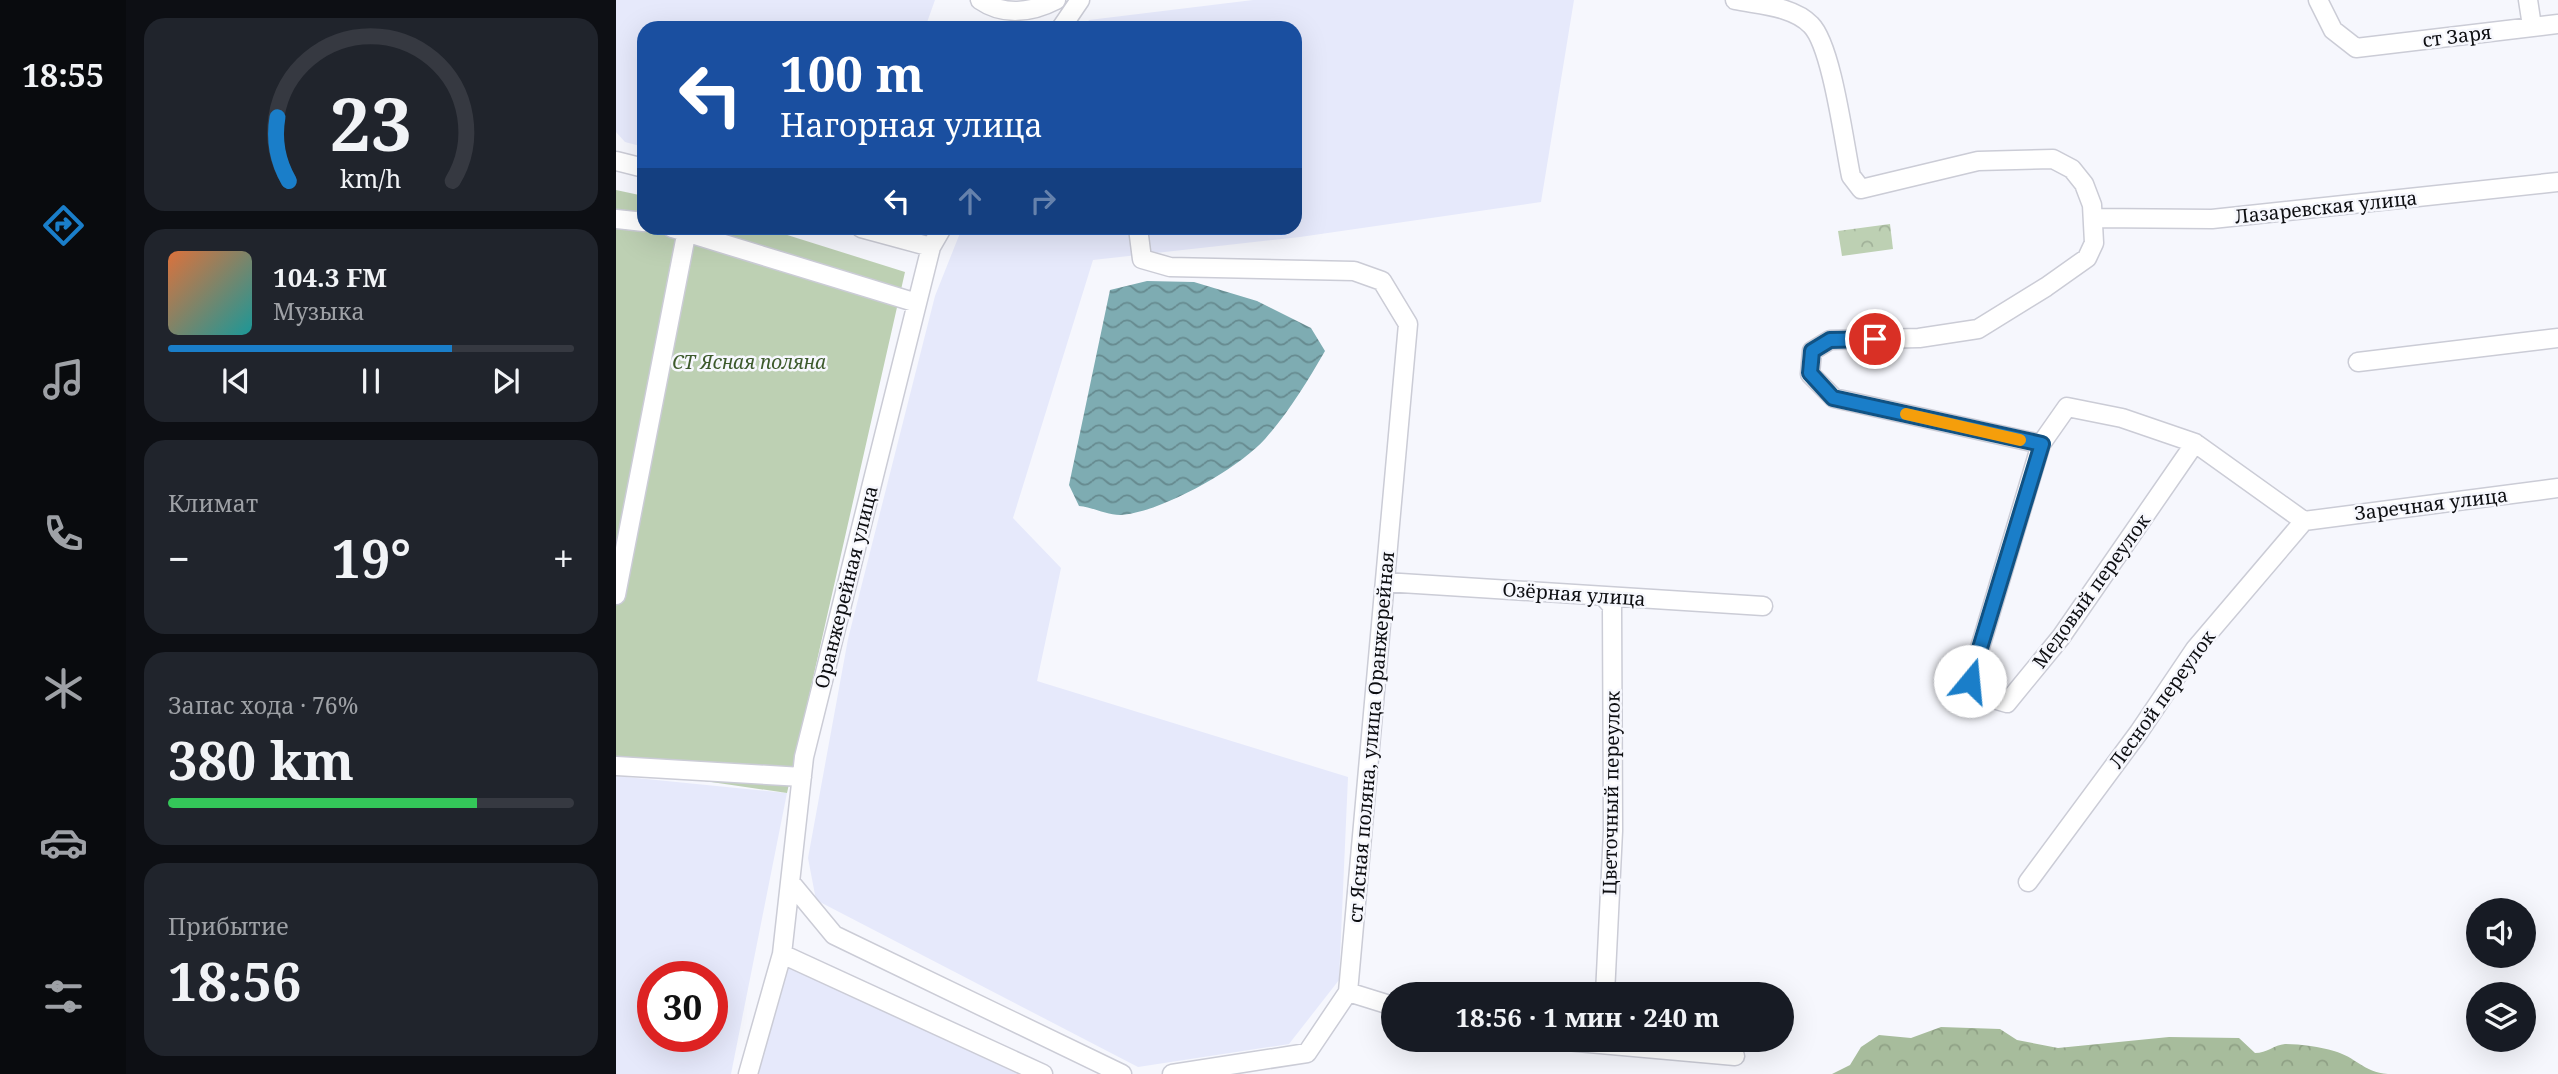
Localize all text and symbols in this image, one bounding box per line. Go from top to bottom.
street label: ст Заря [2421,19,2493,53]
text: 100 m [780,40,924,106]
icon: left [665,49,756,140]
text: 18:55 [22,53,104,96]
text: 23 [330,73,412,172]
text: Нагорная улица [780,103,1043,146]
text: km/h [340,160,402,194]
icon: left [878,182,916,220]
icon: ahead [951,182,989,220]
icon: right [1024,182,1062,220]
street label: Лазаревская улица [2234,184,2418,230]
icon: directions [39,201,88,250]
text: 104.3 FM [273,259,387,295]
text: Музыка [273,295,365,327]
pin [1845,309,1905,369]
icon: arrive [1856,320,1894,358]
park label: СТ Ясная поляна [672,349,826,375]
icon: music [39,355,88,404]
icon: previous [217,362,255,400]
icon: pause [352,362,390,400]
icon: next [487,362,525,400]
street label: Заречная улица [2353,482,2509,526]
street label: Оранжерейная улица [808,483,884,691]
text: Климат [168,487,258,519]
street label: Медовый переулок [2026,508,2156,673]
icon: phone [39,509,88,558]
text: 19° [332,522,411,593]
text: − [168,532,190,584]
text: + [553,532,574,584]
street label: ст Ясная поляна, улица Оранжерейная [1342,550,1400,924]
street label: Озёрная улица [1502,576,1646,612]
street label: Лесной переулок [2103,624,2221,773]
position arrow [1933,644,2007,718]
icon: climate [39,664,88,713]
text: Запас хода · 76% [168,689,358,721]
street label: Цветочный переулок [1596,690,1626,895]
text: 380 km [168,724,354,795]
icon: car [39,818,88,867]
map controls [2466,898,2536,1052]
button: sound [2466,898,2536,968]
text: Прибытие [168,910,289,942]
text: 18:56 [168,945,301,1016]
speed limit sign: 30 [637,961,728,1052]
icon: filters [39,972,88,1021]
button: layers [2466,982,2536,1052]
text: 18:56 · 1 мин · 240 m [1455,999,1720,1035]

